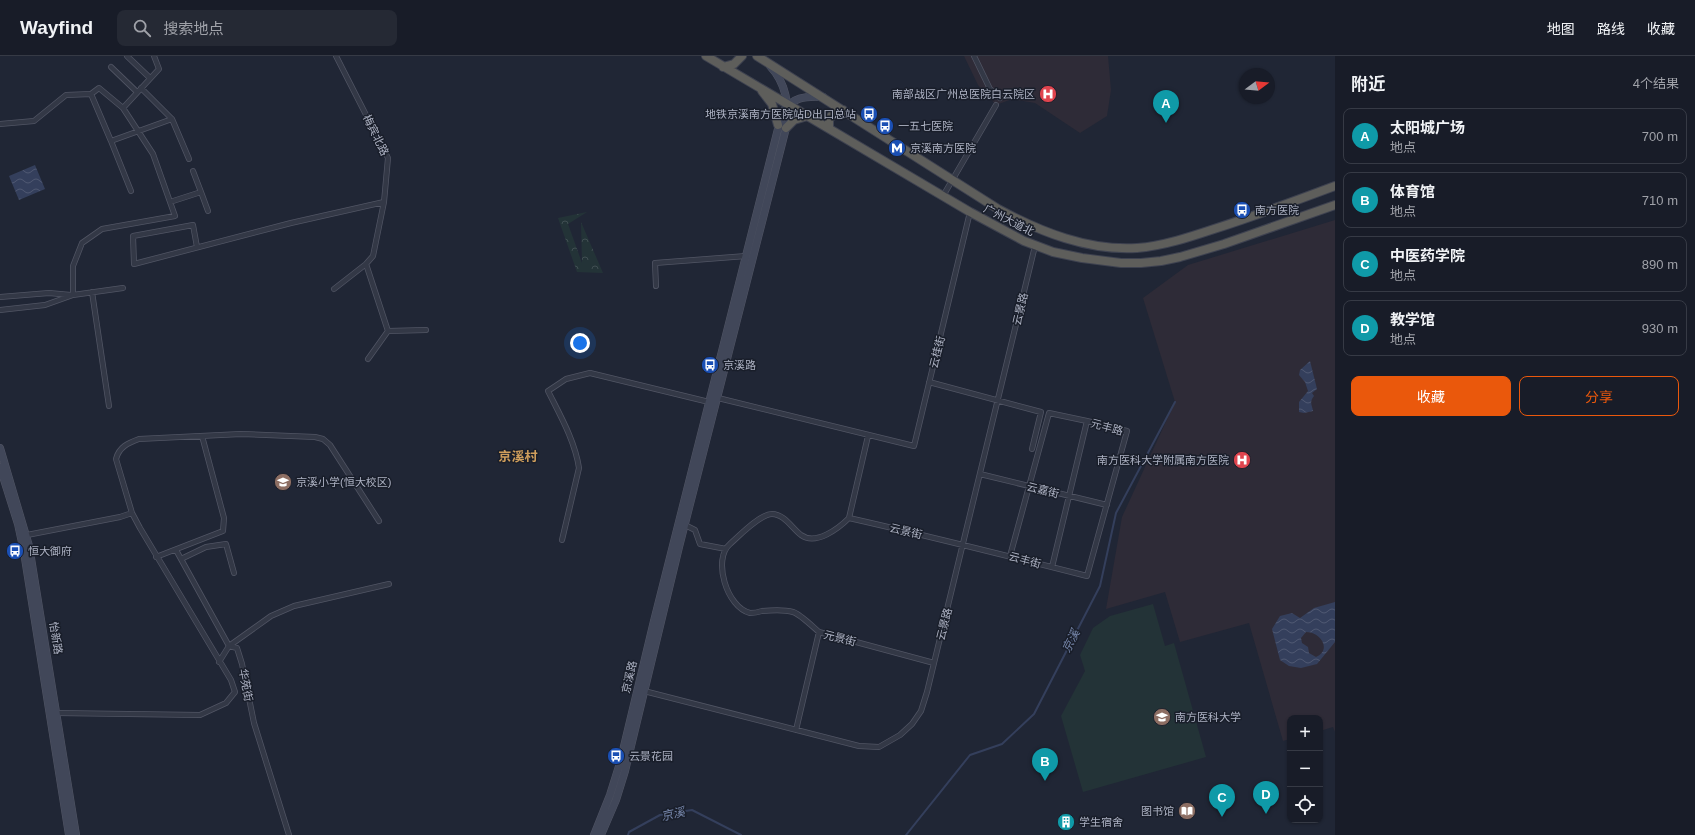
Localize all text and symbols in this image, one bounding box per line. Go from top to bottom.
search box [117,10,397,46]
text: Wayfind [20,17,93,38]
icon: search [131,17,153,39]
text: 搜索地点 [163,20,223,37]
text: 地图 [1547,21,1575,37]
text: 路线 [1597,21,1625,37]
text: 收藏 [1647,21,1675,37]
north arrow [1239,68,1275,104]
text: 附近 [1351,75,1385,94]
text: 4个结果 [1633,76,1679,91]
hospital icon: 南部战区广州总医院白云院区 [1038,84,1058,104]
place label: 南部战区广州总医院白云院区 [892,88,1035,100]
pin: A [1153,90,1179,123]
bus stop icon: 地铁京溪南方医院站D出口总站 [859,104,879,124]
place label: 地铁京溪南方医院站D出口总站 [705,108,856,120]
street label: 梅宾北路 [361,113,391,157]
bus stop icon: 一五七医院 [875,116,895,136]
text: 太阳城广场 [1390,119,1465,136]
place label: 一五七医院 [898,120,953,132]
text: A [1360,129,1370,144]
text: 700 m [1642,129,1678,144]
metro station icon: 京溪南方医院 [887,138,907,158]
text: 地点 [1390,140,1416,155]
place label: 京溪南方医院 [910,142,976,154]
text: 体育馆 [1390,183,1435,200]
text: B [1360,193,1370,208]
text: 710 m [1642,193,1678,208]
bus stop icon: 南方医院 [1232,200,1252,220]
street label: 广州大道北 [982,202,1036,238]
place label: 南方医院 [1255,204,1299,216]
text: 地点 [1390,204,1416,219]
text: 中医药学院 [1390,247,1465,264]
text: C [1360,257,1370,272]
text: 890 m [1642,257,1678,272]
text: 地点 [1390,268,1416,283]
street label: 云景路 [1010,292,1030,326]
text: 教学馆 [1390,311,1435,328]
text: D [1360,321,1370,336]
text: 930 m [1642,321,1678,336]
text: 地点 [1390,332,1416,347]
your location [570,333,590,353]
street label: 云桂街 [927,335,947,369]
bus stop icon: 京溪路 [700,355,720,375]
place label: 京溪路 [723,359,756,371]
button: 收藏 [1351,376,1511,416]
button: 分享 [1519,376,1679,416]
street label: 元丰路 [1090,417,1124,437]
district label: 京溪村 [498,449,538,464]
hospital icon: 南方医科大学附属南方医院 [1232,450,1252,470]
place label: 南方医科大学附属南方医院 [1097,454,1229,466]
school or university icon: 京溪小学(恒大校区) [273,472,293,492]
place label: 京溪小学(恒大校区) [296,476,391,488]
street label: 云嘉街 [1026,480,1060,500]
street label: 云景街 [889,521,923,541]
bus stop icon: 恒大御府 [5,541,25,561]
place label: 恒大御府 [28,545,72,557]
street label: 云丰街 [1008,550,1042,570]
street label: 云景路 [934,607,954,641]
street label: 怡新路 [47,621,65,655]
water label: 京溪 [1059,625,1084,655]
street label: 元景街 [823,628,857,648]
street label: 京溪路 [619,660,639,694]
street label: 华苑街 [237,668,255,702]
school or university icon: 南方医科大学 [1152,707,1172,727]
place label: 南方医科大学 [1175,711,1241,723]
map controls [1287,715,1323,823]
button: + [1287,715,1323,751]
bus stop icon: 云景花园 [606,746,626,766]
pin: B [1032,748,1058,781]
place label: 云景花园 [629,750,673,762]
button: − [1287,751,1323,787]
pin: D [1253,781,1279,814]
pin: C [1209,784,1235,817]
button: locate [1287,787,1323,823]
library icon: 图书馆 [1177,801,1197,821]
water label: 京溪 [660,804,688,823]
place label: 图书馆 [1141,805,1174,817]
building icon: 学生宿舍 [1056,812,1076,832]
place label: 学生宿舍 [1079,816,1123,828]

